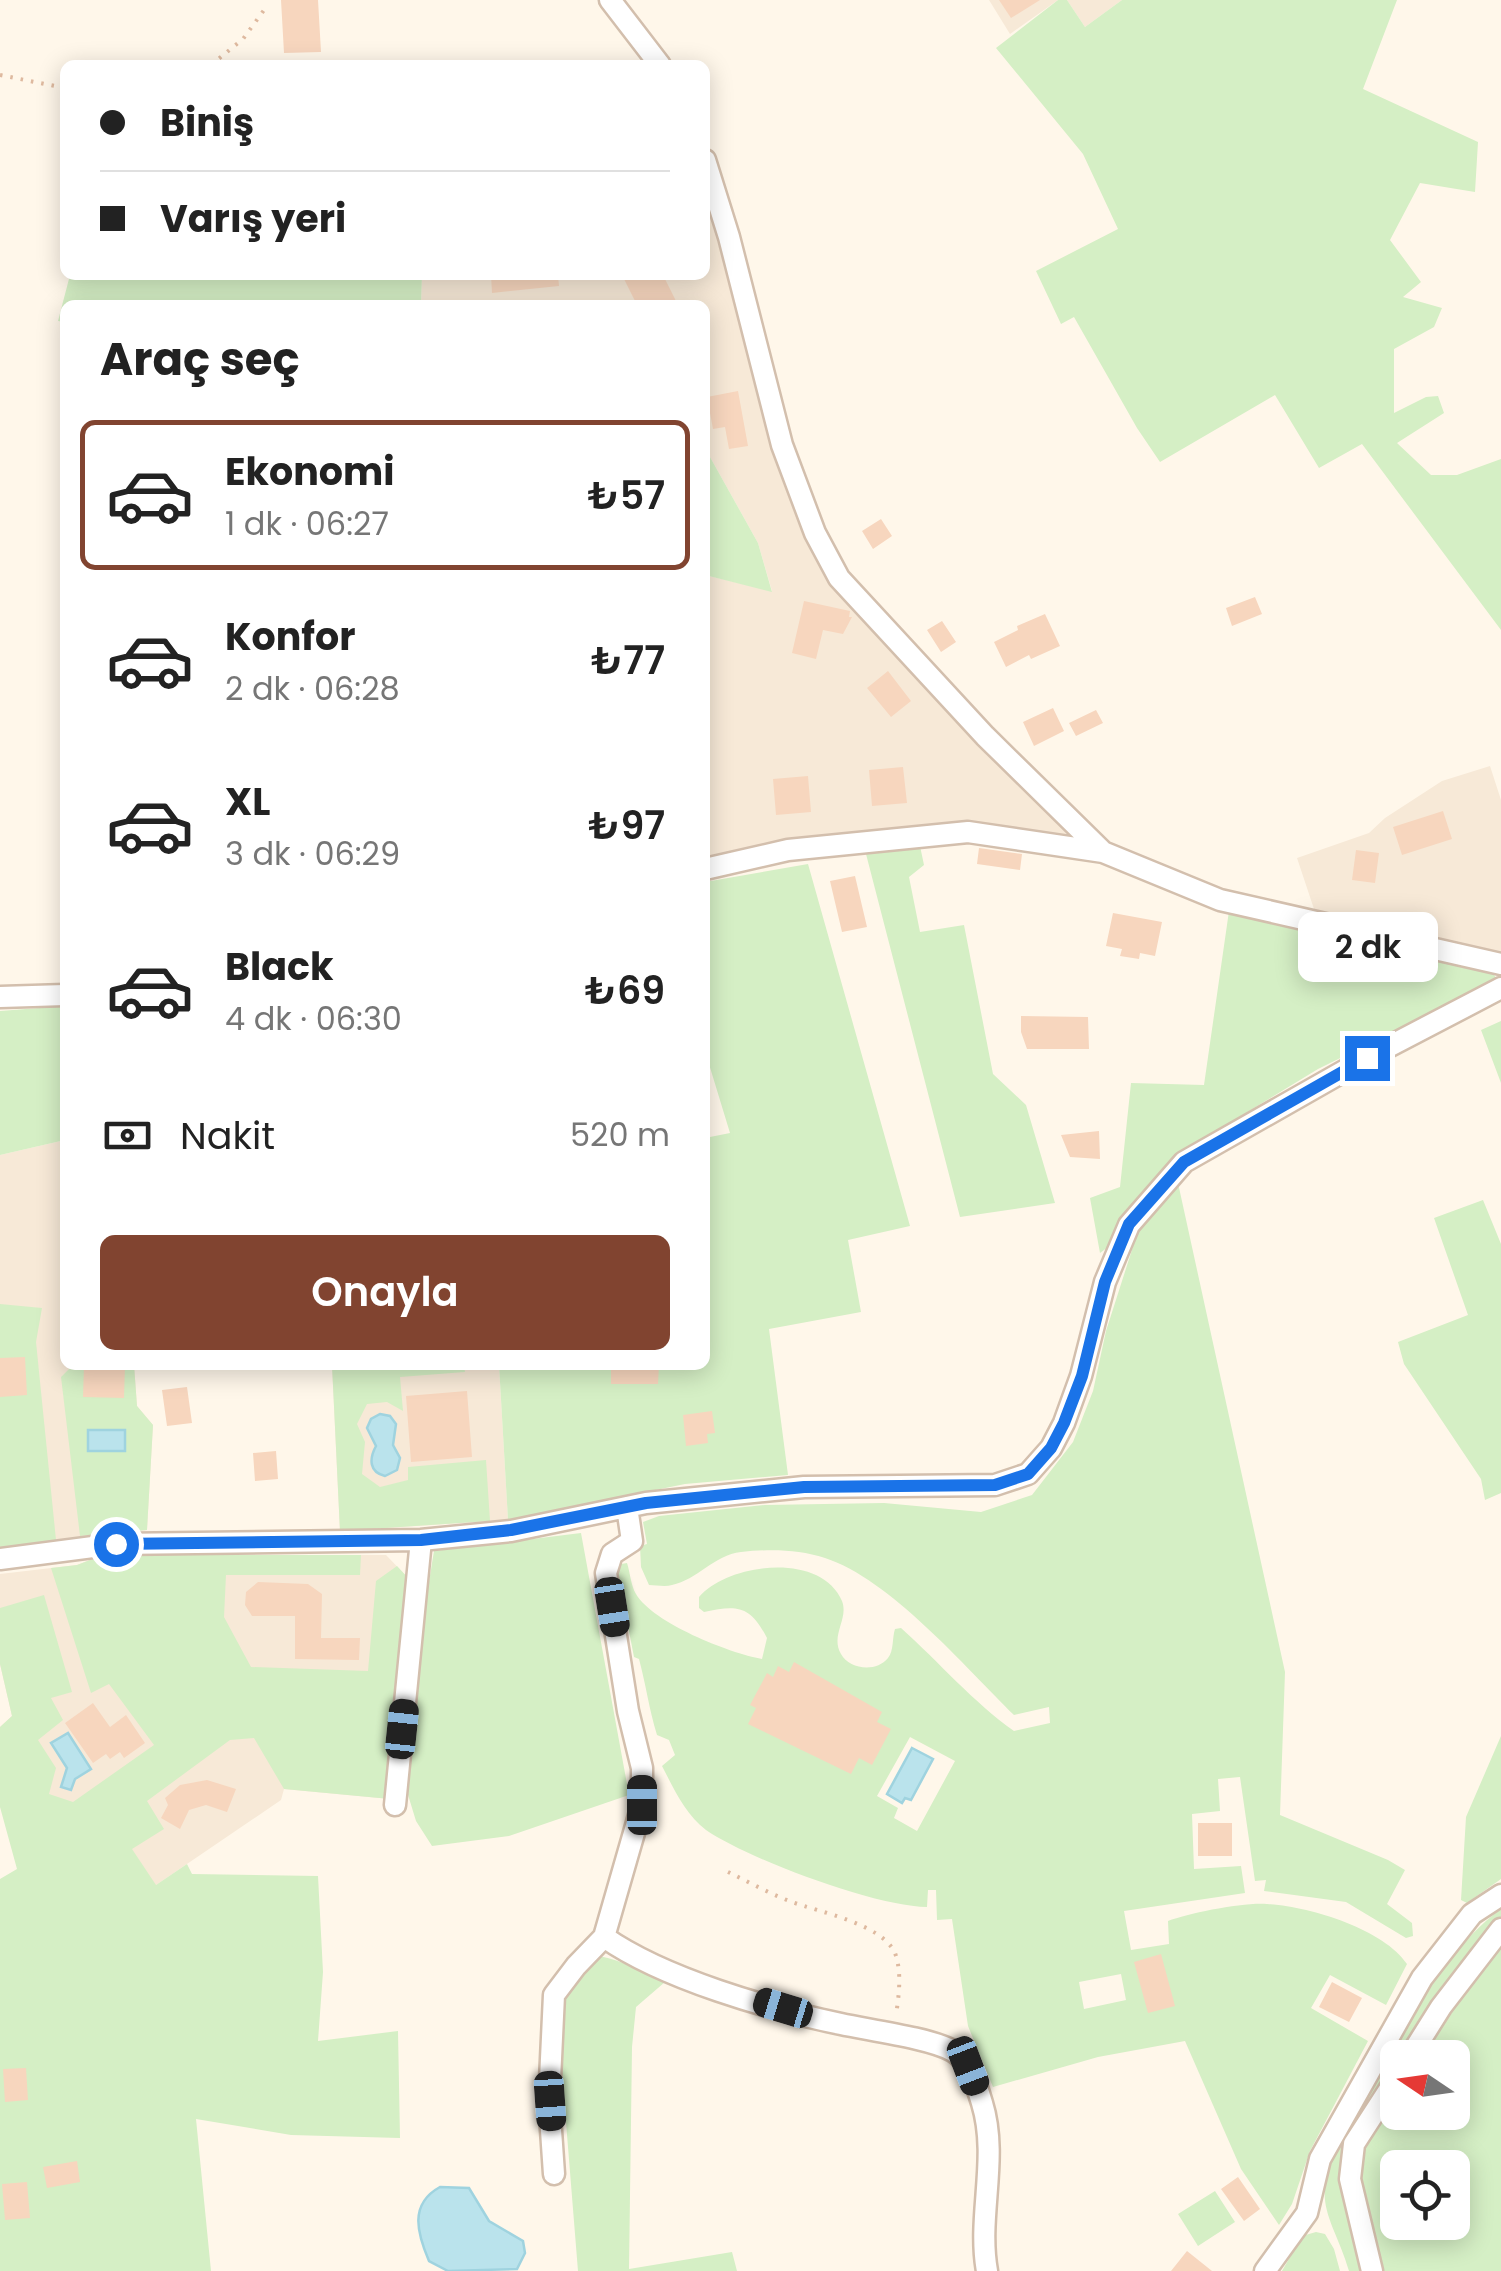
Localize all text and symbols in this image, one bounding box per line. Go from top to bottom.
text: Biniş [160,96,254,149]
text: Varış yeri [160,192,346,245]
text: Araç seç [100,328,300,391]
text: Ekonomi [225,445,395,498]
icon: car [105,450,195,540]
text: ₺57 [588,469,665,522]
text: 1 dk · 06:27 [225,501,389,546]
text: Konfor [225,610,355,663]
icon: car [105,615,195,705]
text: ₺77 [591,634,665,687]
text: 2 dk · 06:28 [225,666,400,711]
text: XL [225,775,270,828]
icon: car [105,780,195,870]
text: ₺97 [588,799,665,852]
text: 3 dk · 06:29 [225,831,400,876]
callout: 2 dk [1297,913,1437,983]
text: 2 dk [1335,924,1401,969]
text: Black [225,940,334,993]
icon: car [105,945,195,1035]
text: ₺69 [585,964,665,1017]
text: 4 dk · 06:30 [225,996,402,1041]
route end [1345,1036,1390,1081]
icon: cash [100,1108,155,1163]
text: Nakit [180,1109,275,1162]
text: 520 m [570,1112,670,1157]
button: Onayla [100,1235,670,1350]
route start [94,1522,139,1567]
car [592,1575,632,1639]
car [384,1698,420,1760]
car [627,1775,657,1835]
car [750,1985,816,2031]
car [943,2033,993,2099]
north arrow [1380,2040,1470,2130]
map controls [1380,2040,1470,2240]
car [533,2070,567,2132]
button: locate [1380,2150,1470,2240]

